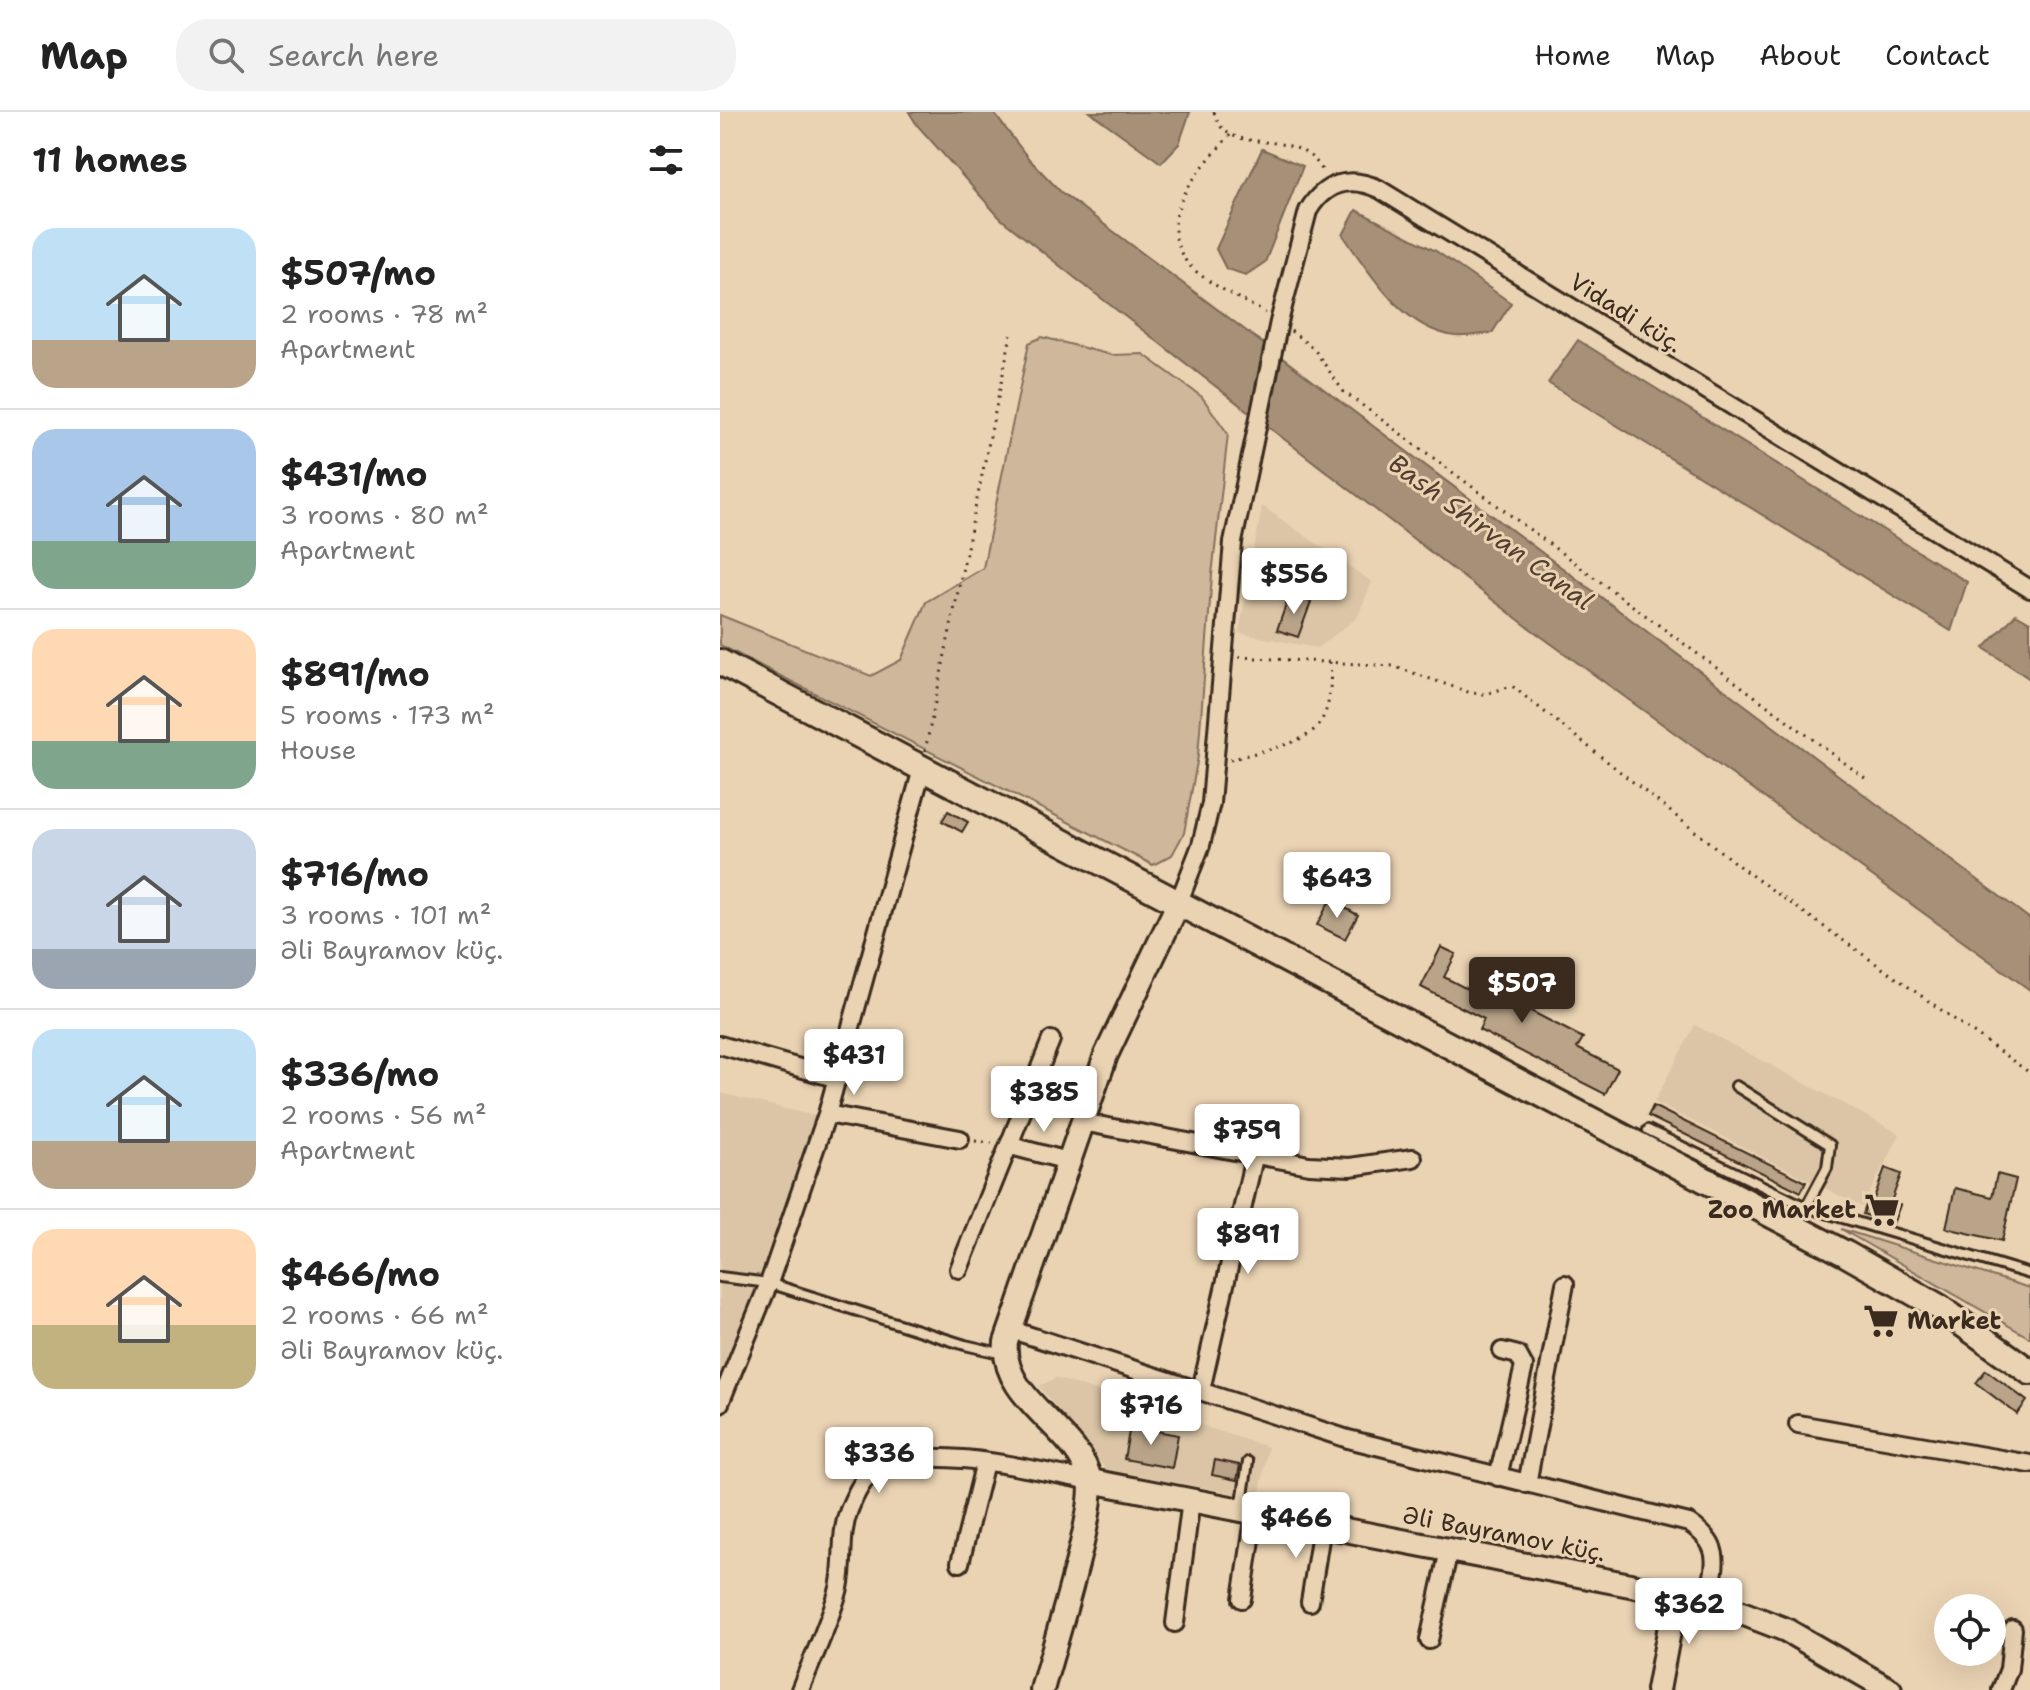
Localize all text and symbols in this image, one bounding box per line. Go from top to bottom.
search box [176,19,736,91]
text: Map [40,30,128,81]
icon: search [204,33,248,77]
text: Search here [268,35,439,76]
text: Home [1534,36,1611,74]
text: Map [1655,36,1715,74]
text: About [1759,36,1841,74]
text: Contact [1885,36,1990,74]
text: 11 homes [32,137,188,183]
icon: filters [644,138,688,182]
text: $507/mo [280,250,436,296]
icon: home [96,260,192,356]
street label: Vidadi küç. [1564,266,1688,360]
text: 2 rooms · 78 m² [280,296,488,331]
text: Apartment [280,331,416,366]
water label: Bash Shirvan Canal [1382,445,1601,618]
text: $431/mo [280,451,428,497]
icon: home [96,461,192,557]
text: 3 rooms · 80 m² [280,497,489,532]
text: Apartment [280,532,416,567]
pin: $556 [1247,548,1341,616]
text: $556 [1260,556,1328,591]
text: $891/mo [280,651,430,697]
icon: home [96,661,192,757]
text: 5 rooms · 173 m² [280,697,495,732]
text: House [280,732,356,767]
text: $716/mo [280,851,429,897]
pin: $643 [1290,852,1384,920]
text: $643 [1301,860,1373,895]
icon: home [96,861,192,957]
text: 3 rooms · 101 m² [280,897,491,932]
text: Əli Bayramov küç. [280,932,503,967]
pin: $507 [1475,957,1569,1025]
text: $507 [1487,965,1557,1000]
pin: $431 [807,1029,901,1097]
text: $431 [822,1037,886,1072]
text: $336/mo [280,1051,439,1097]
icon: home [96,1061,192,1157]
pin: $385 [997,1066,1091,1134]
text: $385 [1009,1074,1079,1109]
text: 2 rooms · 56 m² [280,1097,487,1132]
pin: $759 [1200,1104,1294,1172]
text: $759 [1213,1112,1281,1147]
text: Apartment [280,1132,416,1167]
supermarket icon: Zoo Market [1863,1191,1901,1229]
place label: Zoo Market [1708,1194,1856,1226]
pin: $891 [1201,1208,1295,1276]
text: $891 [1215,1216,1281,1251]
text: $466/mo [280,1251,440,1297]
icon: home [96,1261,192,1357]
text: 2 rooms · 66 m² [280,1297,489,1332]
supermarket icon: Market [1862,1302,1900,1340]
place label: Market [1907,1305,2002,1337]
text: Əli Bayramov küç. [280,1332,503,1367]
pin: $716 [1104,1379,1198,1447]
text: $716 [1119,1387,1183,1422]
pin: $336 [832,1427,926,1495]
text: $336 [843,1435,915,1470]
pin: $466 [1249,1492,1343,1560]
street label: Əli Bayramov küç. [1400,1499,1608,1569]
text: $466 [1260,1500,1332,1535]
pin: $362 [1642,1578,1736,1646]
text: $362 [1653,1586,1725,1621]
map controls [1934,1594,2006,1666]
button: locate [1934,1594,2006,1666]

